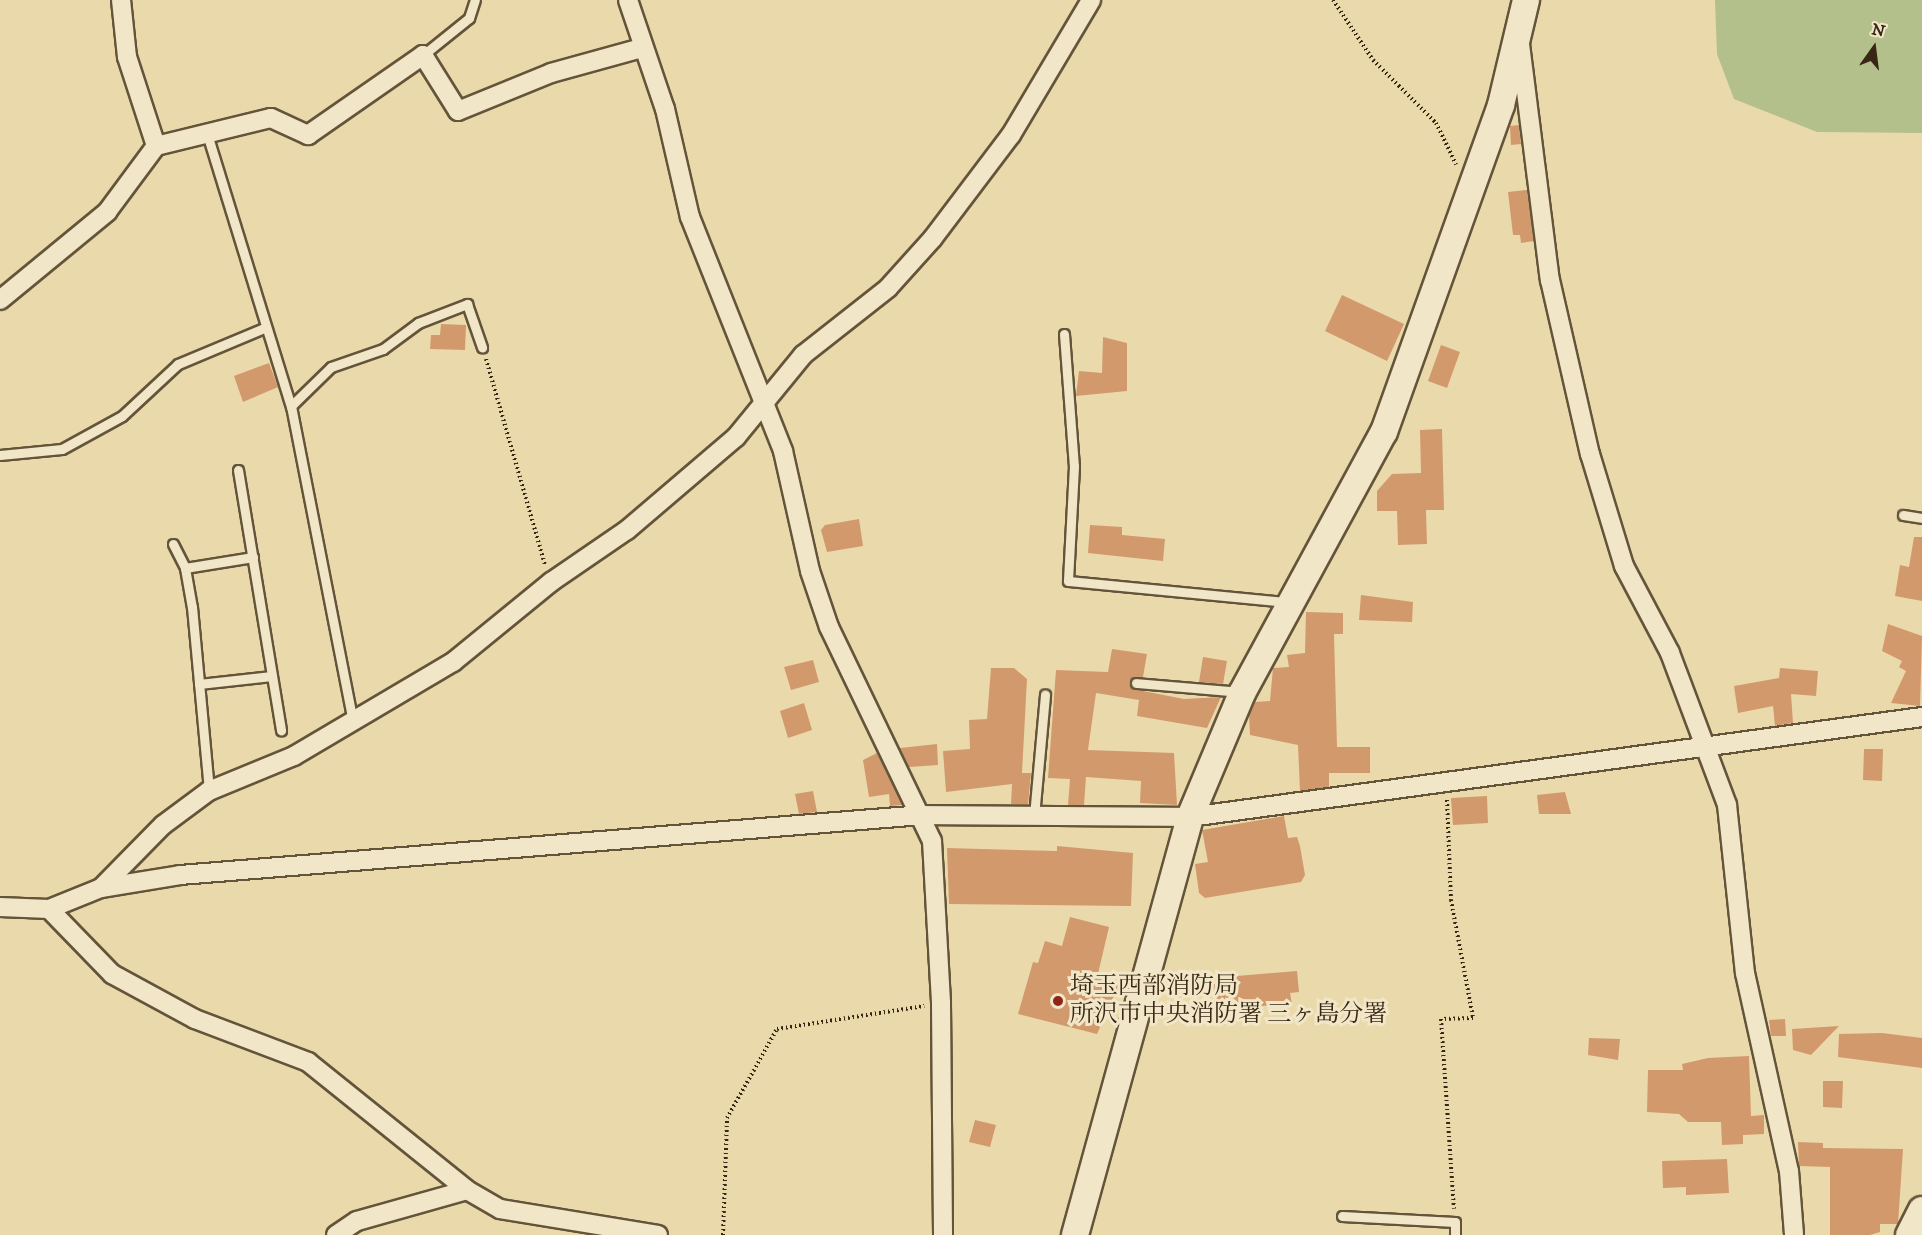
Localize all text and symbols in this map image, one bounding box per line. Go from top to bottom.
north arrow [1844,18,1904,78]
text: N [1870,19,1887,42]
place label: 埼玉西部消防局 所沢市中央消防署 三ヶ島分署 [1070,973,1387,1029]
marker: 埼玉西部消防局 所沢市中央消防署 三ヶ島分署 [1051,994,1065,1008]

